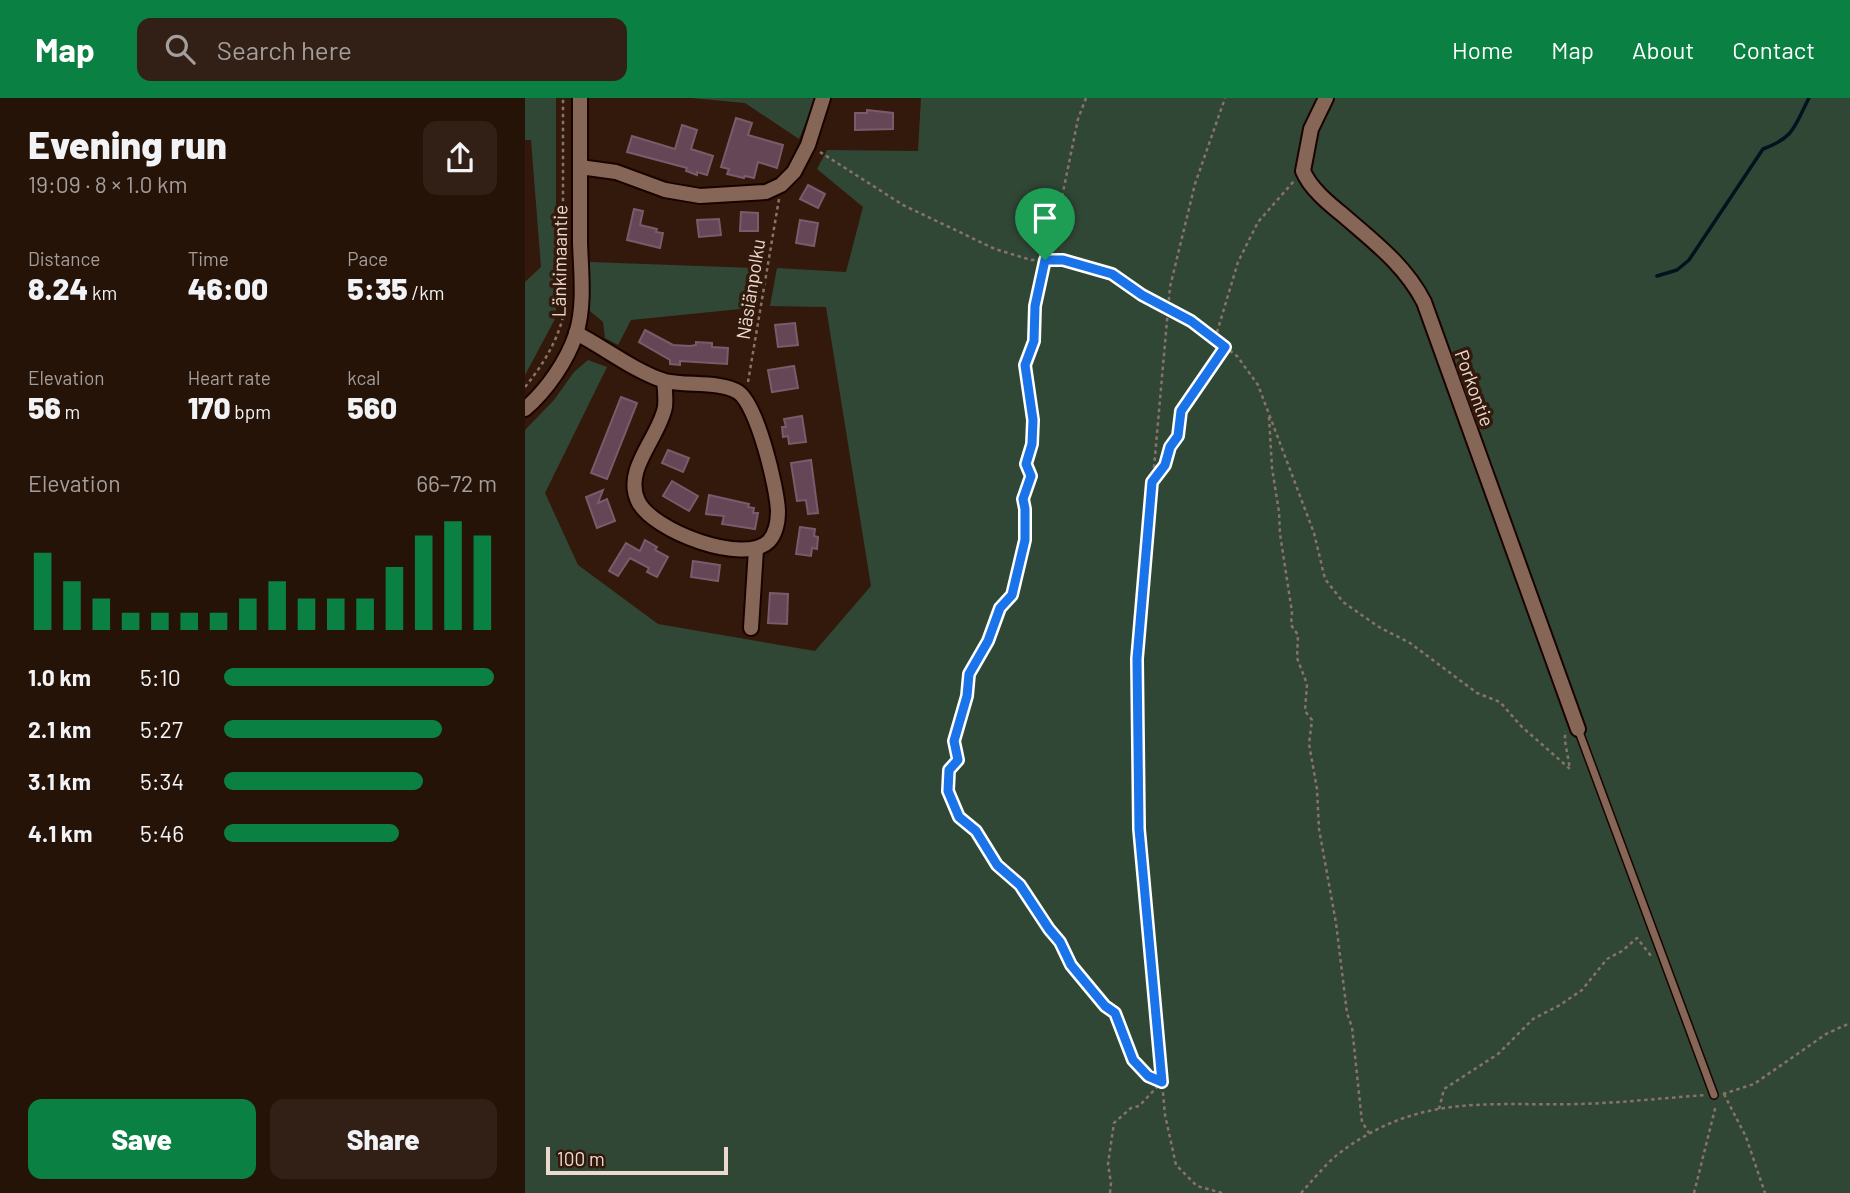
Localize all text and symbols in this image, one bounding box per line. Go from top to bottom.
search box [137,18,627,81]
text: Map [35,29,95,69]
icon: search [161,30,199,68]
text: Search here [217,34,352,65]
text: Home [1452,35,1513,64]
text: Map [1551,35,1594,64]
text: About [1632,35,1694,64]
text: Contact [1732,35,1815,64]
text: Evening run [28,121,227,167]
button: share [423,121,497,195]
text: 19:09 · 8 × 1.0 km [28,170,188,198]
pin [1015,188,1075,260]
icon: arrive [1026,199,1064,237]
street label: Länkimaantie [547,205,571,317]
street label: Näsiänpolku [731,237,769,341]
text: Distance [28,247,100,270]
text: Time [188,247,229,270]
text: Pace [347,247,388,270]
text: 8.24 [28,270,88,306]
text: 46:00 [188,270,268,306]
text: 5:35 [347,270,408,306]
text: km [88,281,117,304]
text: /km [408,281,444,304]
street label: Porkontie [1451,347,1499,429]
text: Elevation [28,366,105,389]
text: Heart rate [188,366,271,389]
text: kcal [347,366,380,389]
text: 56 [28,389,61,425]
text: 170 [188,389,231,425]
text: 560 [347,389,397,425]
text: m [61,400,80,423]
text: bpm [231,400,271,423]
text: Elevation [28,469,121,497]
text: 66–72 m [416,469,497,497]
text: 1.0 km [28,663,91,691]
text: 5:10 [140,663,181,691]
text: 2.1 km [28,715,91,743]
text: 5:27 [140,715,183,743]
text: 3.1 km [28,767,91,795]
text: 5:34 [140,767,184,795]
text: 4.1 km [28,819,92,847]
text: 5:46 [140,819,184,847]
button: Save [28,1099,256,1179]
button: Share [270,1099,497,1179]
scale bar [546,1144,728,1176]
text: 100 m [557,1147,605,1170]

